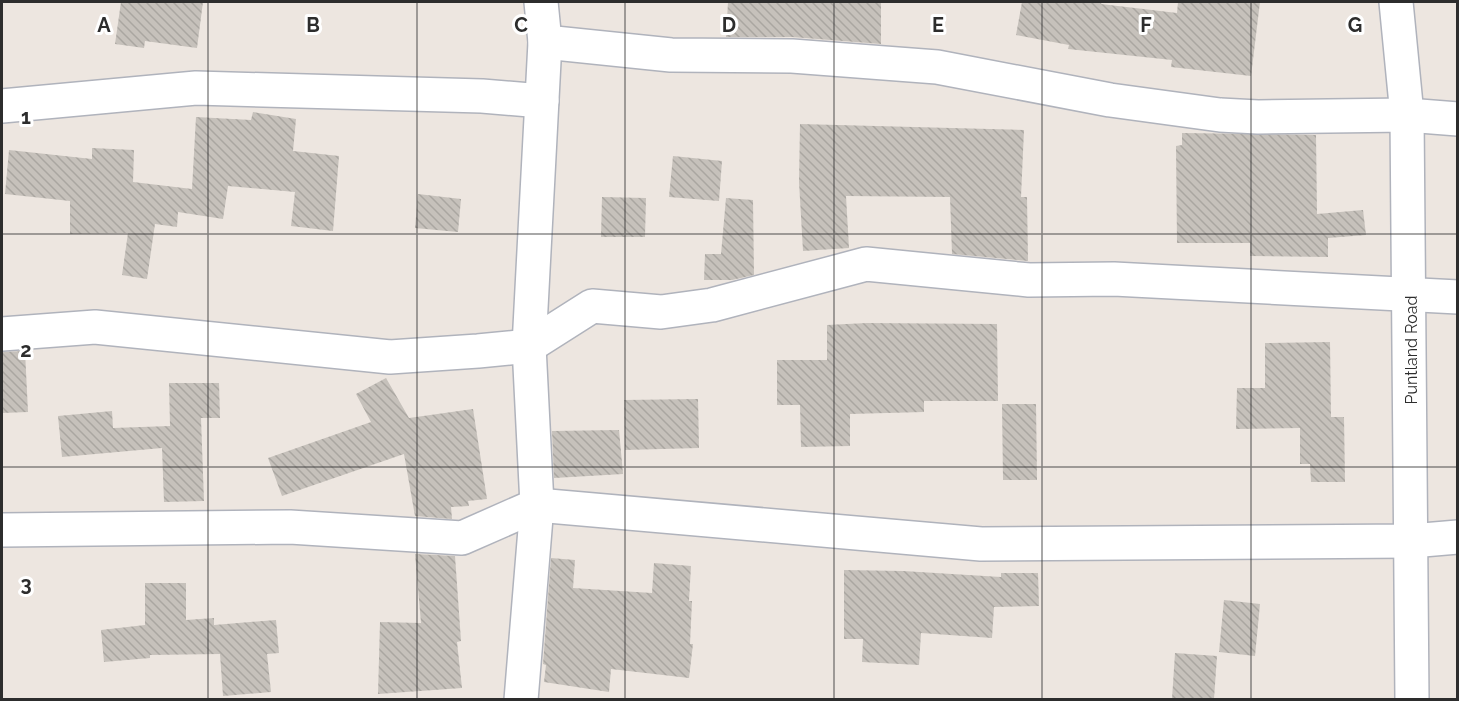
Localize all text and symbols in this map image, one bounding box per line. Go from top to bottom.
text: A [97,13,111,37]
text: B [306,13,320,37]
text: C [514,13,528,37]
text: D [722,13,736,37]
text: E [932,13,944,37]
text: F [1140,13,1152,37]
text: G [1348,13,1362,37]
text: 1 [21,105,31,129]
street label: Puntland Road [1402,296,1421,404]
text: 2 [20,338,32,362]
text: 3 [20,572,32,596]

